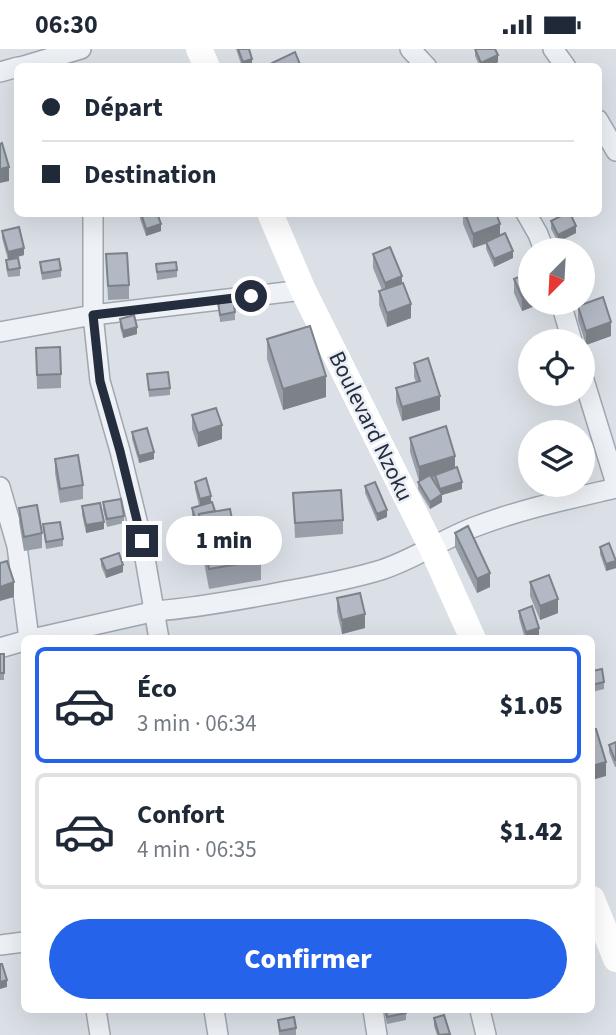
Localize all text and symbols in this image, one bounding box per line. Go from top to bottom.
text: 06:30 [35,6,98,43]
text: Départ [84,89,163,126]
text: Destination [84,156,217,193]
north arrow [518,238,595,315]
map controls [518,238,595,497]
route start [235,280,267,312]
button: locate [518,329,595,406]
street label: Boulevard Nzoku [320,345,422,507]
button: layers [518,420,595,497]
callout: 1 min [166,517,282,565]
text: 1 min [196,524,252,557]
route end [126,525,158,557]
text: Éco [137,670,177,707]
icon: car [53,674,116,737]
text: $1.05 [499,687,563,724]
text: 3 min · 06:34 [137,707,257,740]
text: Confort [137,796,225,833]
icon: car [53,800,116,863]
text: $1.42 [499,813,563,850]
text: 4 min · 06:35 [137,833,257,866]
button: Confirmer [49,919,567,999]

